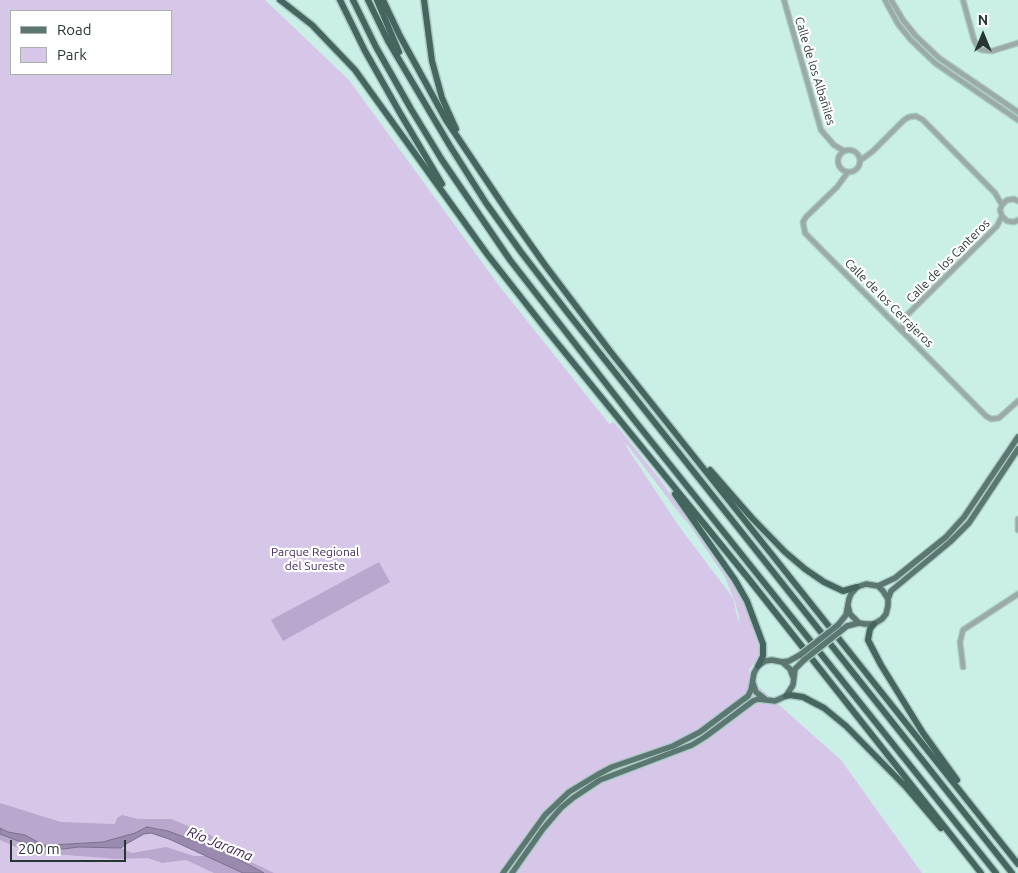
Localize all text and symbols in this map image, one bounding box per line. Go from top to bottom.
legend [10,10,172,75]
north arrow [958,10,1008,60]
text: N [978,12,988,28]
street label: Calle de los Albañiles [792,15,838,127]
text: Road [57,21,92,38]
text: Park [57,46,87,63]
street label: Calle de los Canteros [903,216,993,306]
street label: Calle de los Cerrajeros [842,256,936,350]
park label: Parque Regional del Sureste [271,545,359,573]
water label: Río Jarama [185,823,255,865]
scale bar [12,830,129,862]
text: 200 m [18,840,60,857]

